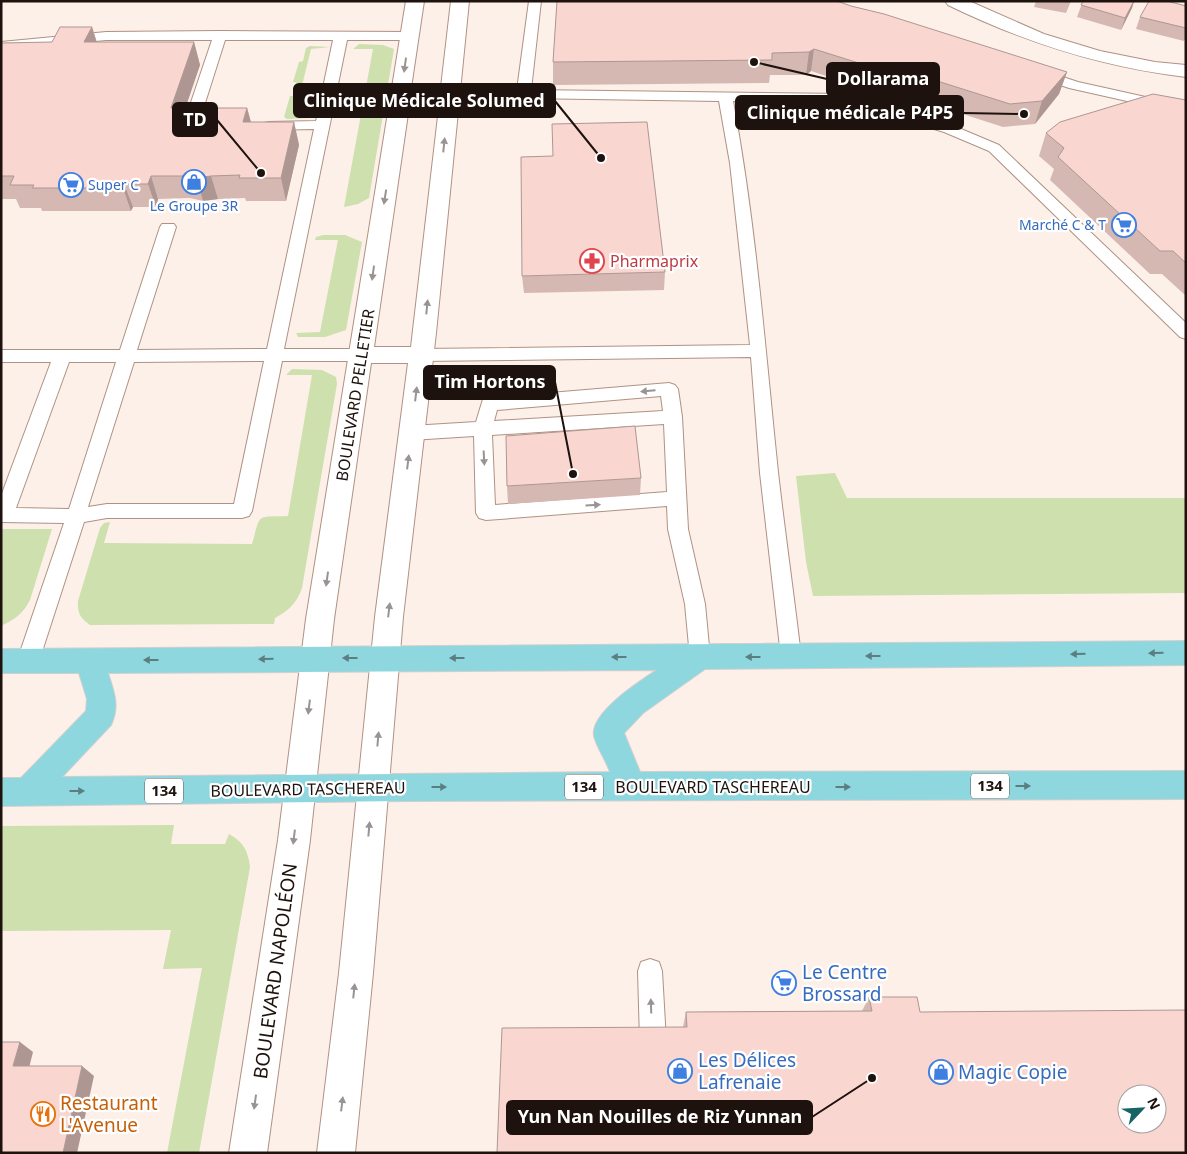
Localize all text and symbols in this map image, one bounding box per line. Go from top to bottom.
one-way arrow [401,57,409,73]
callout: Dollarama [827,63,939,96]
text: Dollarama [837,66,929,90]
callout: Clinique Médicale Solumed [294,84,555,117]
text: Clinique Médicale Solumed [303,88,545,112]
callout: Clinique médicale P4P5 [736,96,963,129]
text: Clinique médicale P4P5 [747,100,953,124]
callout: TD [173,103,217,136]
text: TD [183,107,207,131]
one-way arrow [440,137,448,153]
shop icon: Le Groupe 3R [181,169,207,195]
supermarket icon: Super C [58,172,84,198]
place label: Super C [88,175,139,194]
one-way arrow [380,189,388,205]
place label: Le Groupe 3R [150,196,239,215]
supermarket icon: Marché C & T [1111,212,1137,238]
place label: Marché C & T [1019,215,1106,234]
pharmacy icon: Pharmaprix [579,248,605,274]
place label: Pharmaprix [610,250,699,272]
one-way arrow [369,265,377,281]
one-way arrow [423,299,431,315]
street label: BOULEVARD PELLETIER [331,307,380,483]
callout: Tim Hortons [424,366,555,399]
text: Tim Hortons [435,369,545,393]
one-way arrow [412,386,420,402]
one-way arrow [640,387,656,395]
one-way arrow [480,450,488,466]
one-way arrow [404,453,412,469]
one-way arrow [585,501,601,509]
one-way arrow [322,572,330,588]
one-way arrow [386,602,394,618]
one-way arrow [1148,650,1164,658]
one-way arrow [1070,651,1086,659]
one-way arrow [865,652,881,660]
one-way arrow [611,653,627,661]
one-way arrow [745,653,761,661]
one-way arrow [448,654,464,662]
one-way arrow [258,655,274,663]
one-way arrow [342,655,358,663]
one-way arrow [143,656,159,664]
one-way arrow [305,699,313,715]
one-way arrow [374,731,382,747]
road number: 134 [565,774,603,800]
road number: 134 [971,774,1009,798]
street label: BOULEVARD TASCHEREAU [210,776,406,802]
street label: BOULEVARD TASCHEREAU [615,776,811,798]
road number: 134 [145,778,183,804]
one-way arrow [1015,782,1031,790]
one-way arrow [431,783,447,791]
one-way arrow [835,783,851,791]
one-way arrow [69,787,85,795]
one-way arrow [365,821,373,837]
one-way arrow [290,830,298,846]
street label: BOULEVARD NAPOLÉON [247,861,303,1081]
place label: Le Centre Brossard [802,959,887,1007]
supermarket icon: Le Centre Brossard [771,970,797,996]
one-way arrow [351,983,359,999]
one-way arrow [647,998,655,1014]
place label: Les Délices Lafrenaie [698,1047,796,1095]
shop icon: Les Délices Lafrenaie [667,1058,693,1084]
shop icon: Magic Copie [928,1059,954,1085]
place label: Magic Copie [958,1059,1067,1085]
north arrow [1117,1084,1167,1134]
place label: Restaurant L'Avenue [60,1090,158,1138]
one-way arrow [251,1094,259,1110]
text: N [1143,1094,1165,1112]
one-way arrow [338,1096,346,1112]
restaurant icon: Restaurant L'Avenue [30,1101,56,1127]
callout: Yun Nan Nouilles de Riz Yunnan [507,1101,812,1134]
text: Yun Nan Nouilles de Riz Yunnan [518,1104,802,1128]

